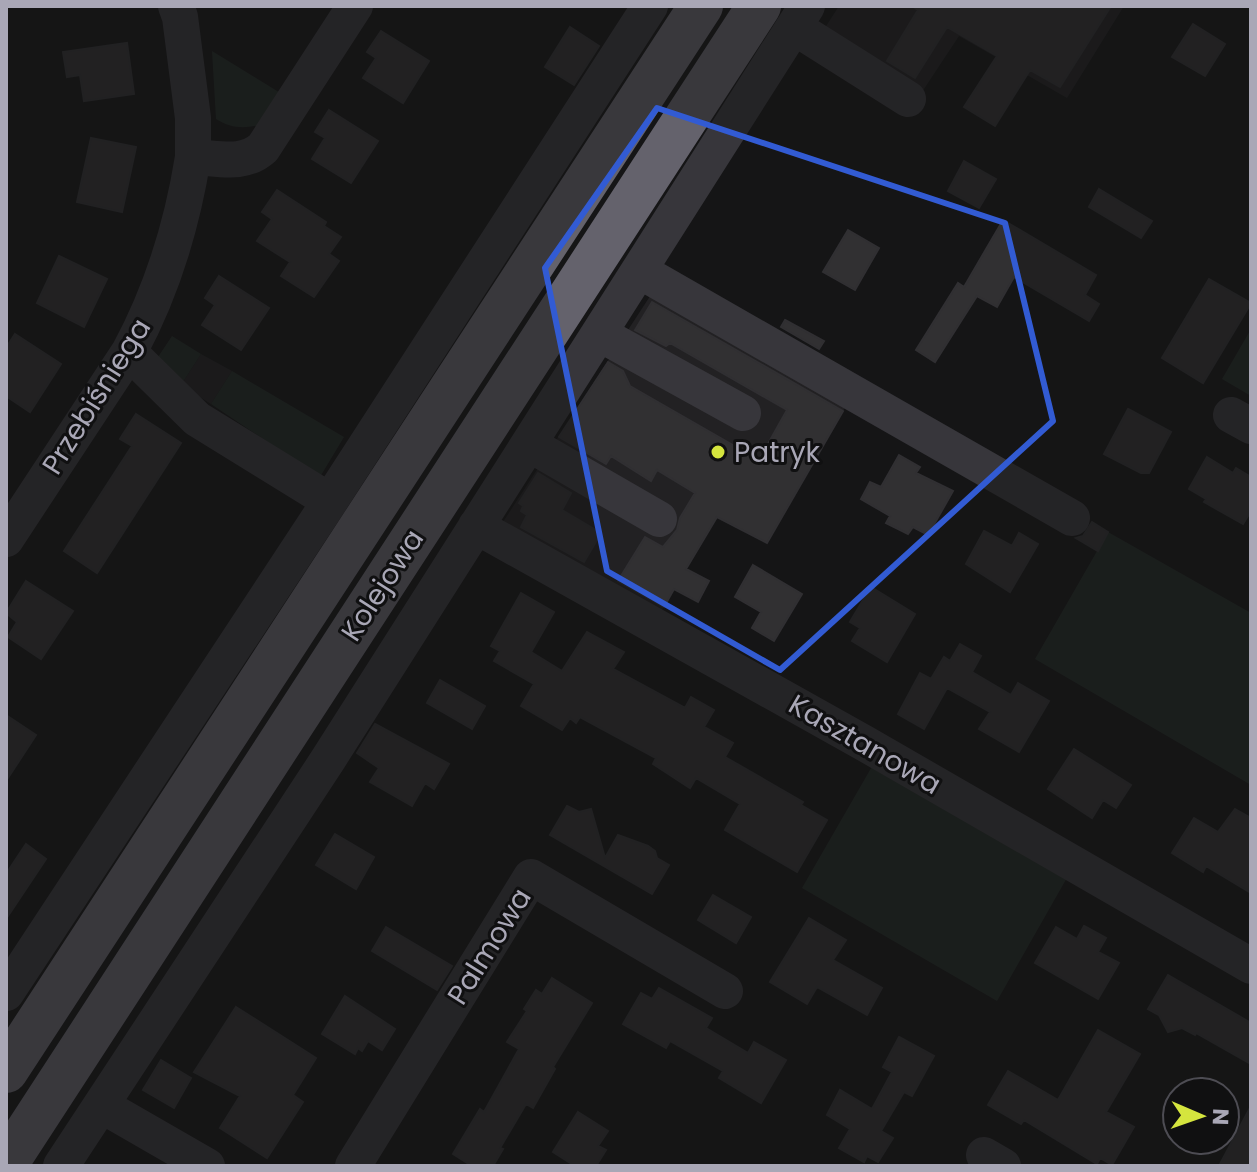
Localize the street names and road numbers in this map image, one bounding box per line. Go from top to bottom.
street label: Przebiśniega [33,311,160,482]
street label: Kolejowa [332,522,433,649]
street label: Kasztanowa [781,685,948,804]
street label: Palmowa [438,881,541,1012]

